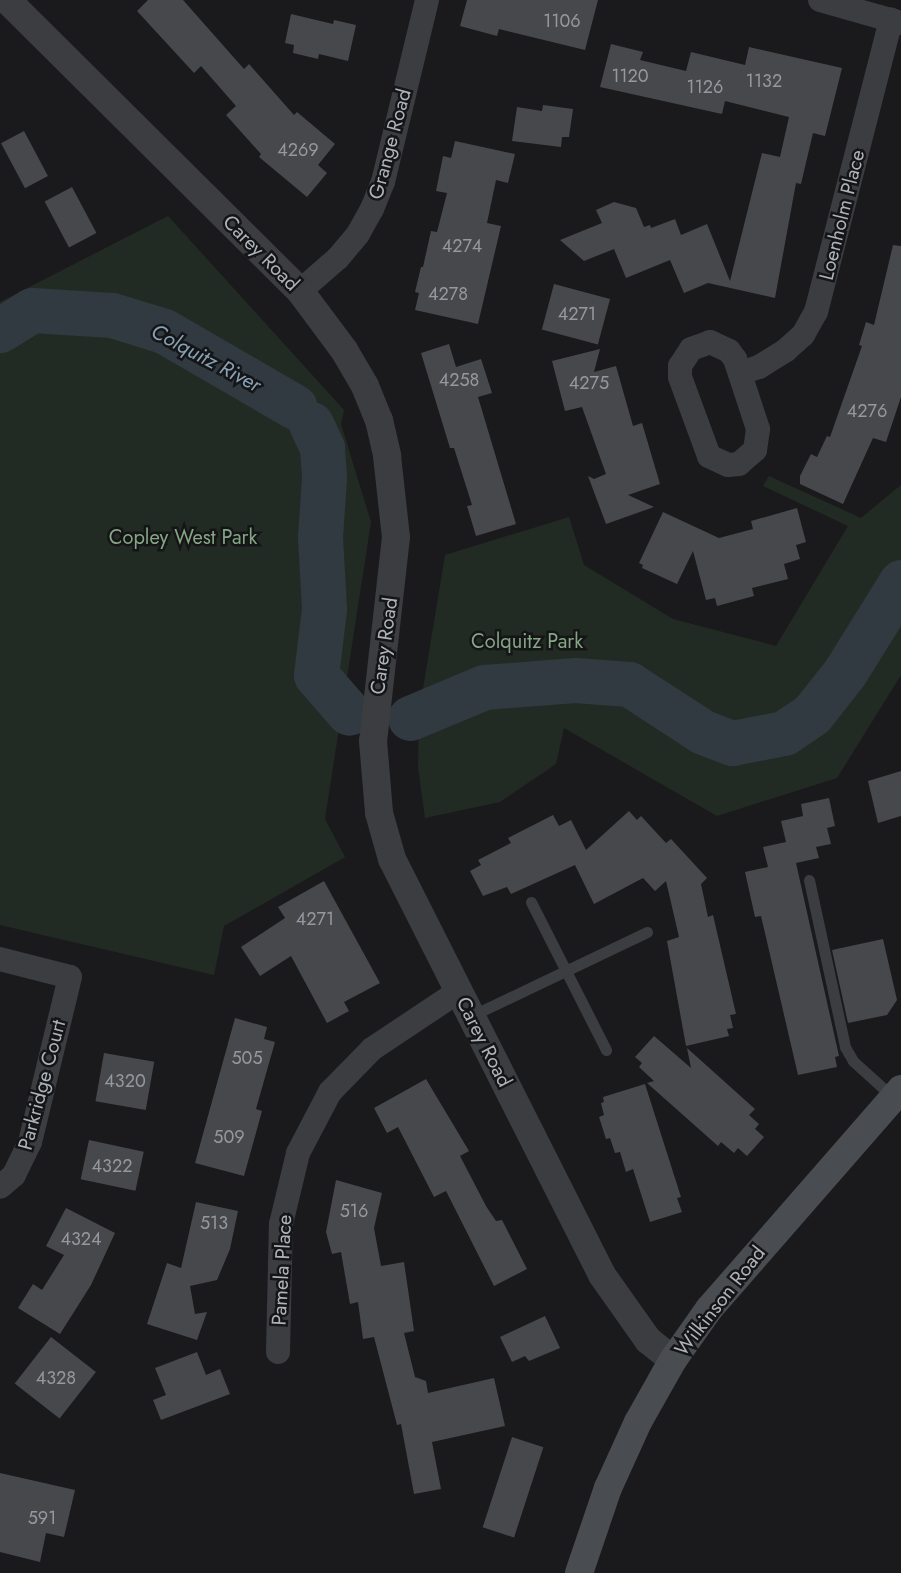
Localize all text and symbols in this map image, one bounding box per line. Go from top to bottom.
house number: 1106 [543,10,581,32]
house number: 1120 [611,65,649,87]
house number: 1132 [746,70,782,92]
house number: 1126 [687,76,723,98]
street label: Grange Road [364,86,416,202]
house number: 4269 [277,139,319,161]
street label: Loenholm Place [814,147,870,283]
street label: Carey Road [218,210,304,296]
house number: 4274 [442,235,482,257]
house number: 4278 [428,283,468,305]
house number: 4271 [558,303,596,325]
water label: Colquitz River [147,319,265,397]
house number: 4258 [439,369,479,391]
house number: 4275 [569,372,609,394]
house number: 4276 [847,400,887,422]
park label: Copley West Park [109,525,257,549]
street label: Carey Road [365,596,403,696]
park label: Colquitz Park [471,629,583,653]
house number: 4271 [296,908,334,930]
street label: Carey Road [451,993,517,1091]
street label: Parkridge Court [13,1017,71,1153]
house number: 505 [231,1047,263,1069]
house number: 4320 [104,1070,146,1092]
house number: 509 [213,1126,245,1148]
house number: 4322 [92,1155,132,1177]
house number: 516 [340,1200,368,1222]
house number: 513 [200,1212,228,1234]
street label: Pamela Place [267,1214,297,1326]
house number: 4324 [60,1228,102,1250]
street label: Wilkinson Road [670,1241,770,1361]
house number: 4328 [36,1367,76,1389]
house number: 591 [28,1507,56,1529]

